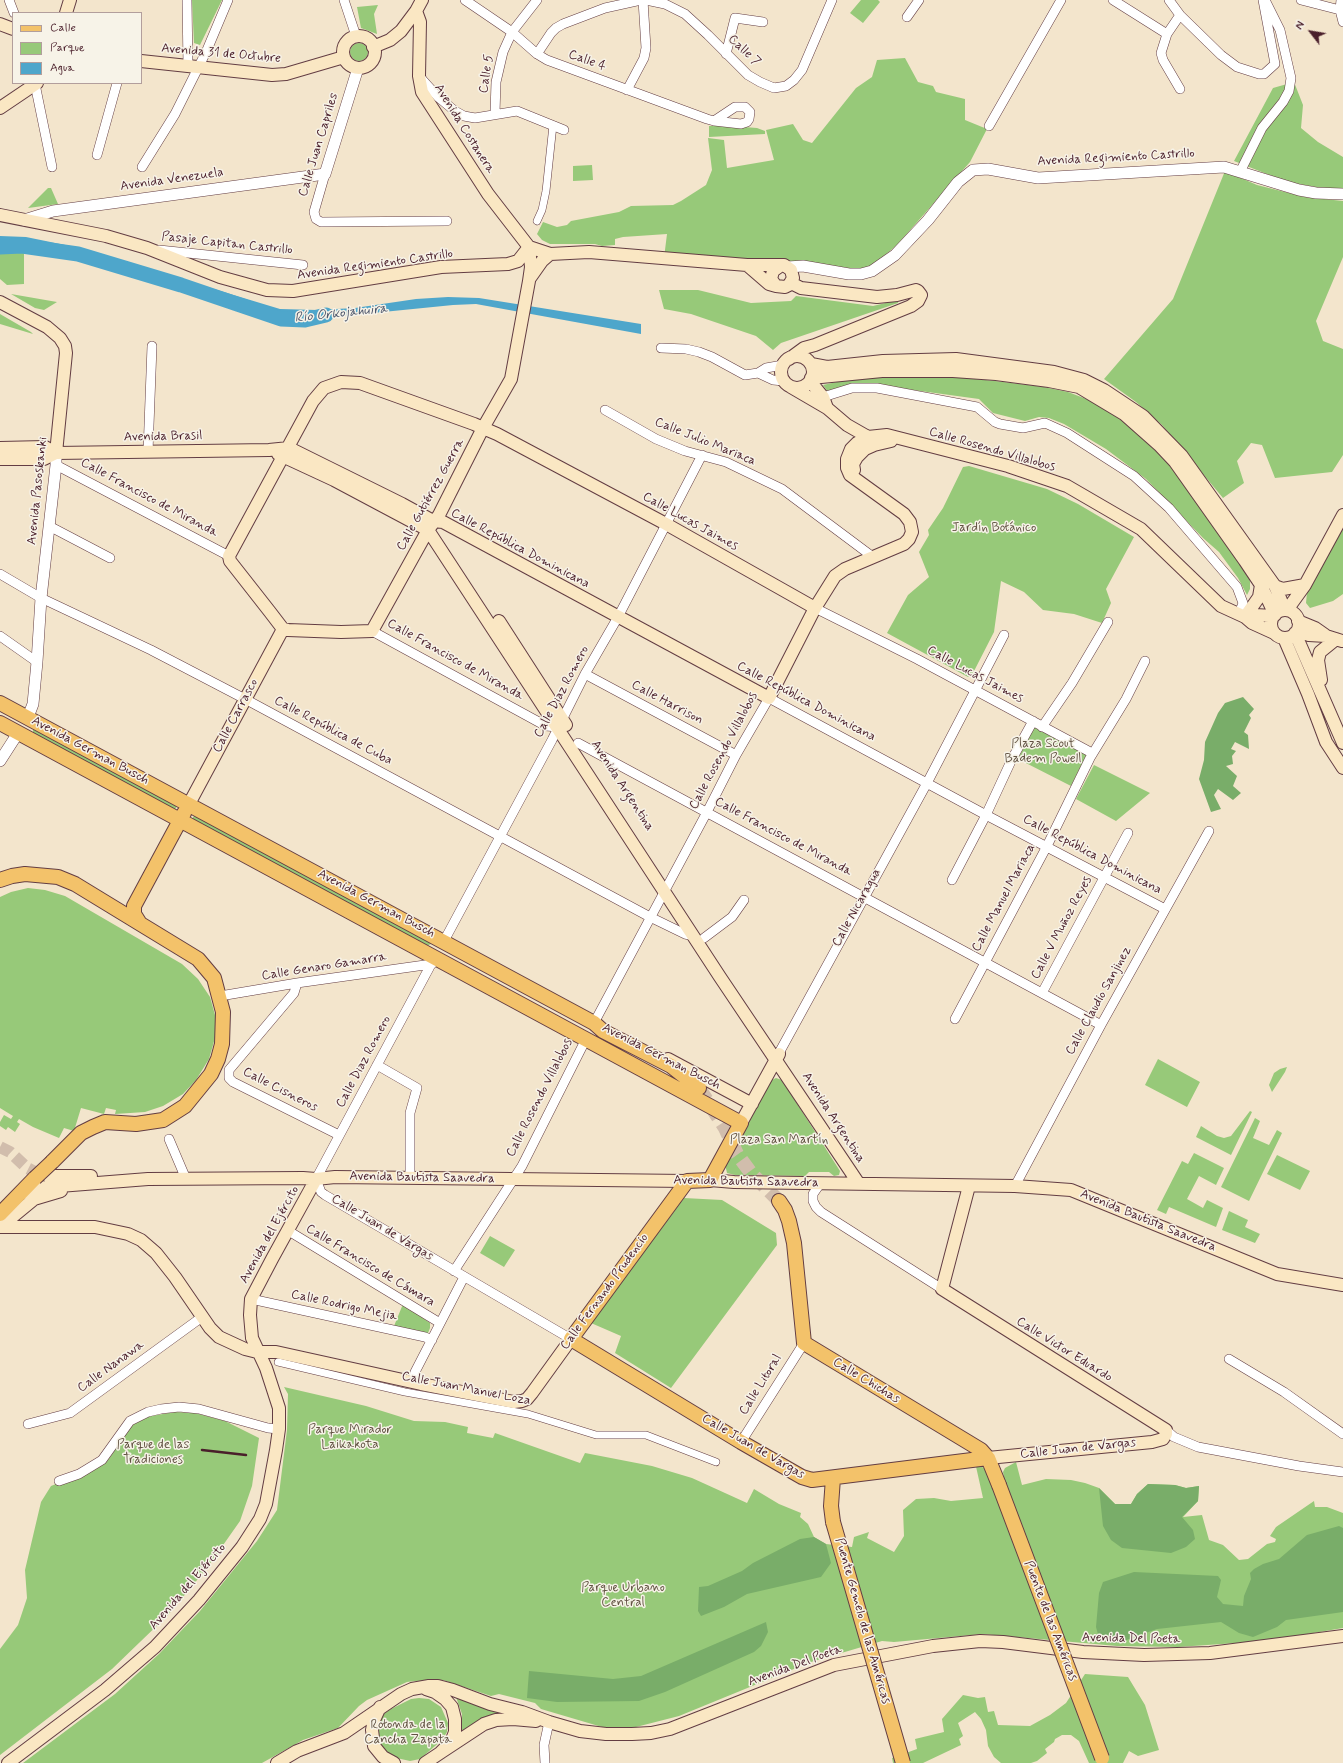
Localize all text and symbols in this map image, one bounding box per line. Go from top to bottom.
legend [12,12,142,84]
north arrow [1291,12,1331,52]
text: N [1293,19,1309,33]
text: Calle [50,20,76,36]
street label: Calle 7 [724,32,764,70]
text: Parque [50,40,85,56]
street label: Avenida 31 de Octubre [160,41,282,67]
street label: Calle 4 [566,47,608,75]
street label: Calle 5 [476,53,498,95]
text: Agua [50,60,74,76]
street label: Avenida Costanera [430,81,498,177]
street label: Calle Juan Capriles [296,91,342,199]
street label: Avenida Regimiento Castrillo [1037,146,1195,170]
street label: Avenida Venezuela [119,165,225,195]
street label: Pasaje Capitan Castrillo [161,229,293,259]
street label: Avenida Regimiento Castrillo [296,246,454,284]
water label: Río Orkojahuira [294,301,388,327]
street label: Calle Julio Mariaca [652,415,758,469]
street label: Calle Rosendo Villalobos [927,424,1057,476]
street label: Avenida Brasil [123,429,203,445]
street label: Avenida Pasoskanki [25,436,51,546]
street label: Calle Gutiérrez Guerra [394,436,468,554]
street label: Calle Francisco de Miranda [78,455,220,541]
street label: Calle Lucas Jaimes [640,489,740,555]
street label: Calle República Dominicana [448,506,592,592]
park label: Jardín Botánico [952,520,1036,536]
street label: Calle Francisco de Miranda [384,616,526,704]
street label: Calle Diaz Romero [531,643,593,741]
street label: Calle Lucas Jaimes [924,643,1026,707]
street label: Calle República Dominicana [734,659,878,745]
street label: Calle Carrasco [210,676,262,756]
street label: Calle Harrison [628,678,706,728]
street label: Calle Rosendo Villalobos [686,690,762,812]
street label: Calle República de Cuba [271,693,395,769]
street label: Avenida German Busch [29,713,151,789]
park label: Plaza Scout Badem Powell [1005,736,1081,767]
street label: Avenida Argentina [587,738,657,834]
street label: Calle Francisco de Miranda [712,794,854,880]
street label: Calle República Dominicana [1020,812,1164,898]
street label: Calle Manuel Mariaca [969,841,1039,955]
street label: Avenida German Busch [315,866,437,942]
street label: Calle Nicaragua [829,866,885,950]
street label: Calle V Muñoz Reyes [1028,874,1096,982]
street label: Calle Claudio Sanjinez [1063,944,1135,1058]
street label: Calle Genaro Gamarra [261,949,387,985]
street label: Calle Diaz Romero [333,1013,395,1111]
street label: Avenida German Busch [599,1020,723,1094]
street label: Calle Rosendo Villalobos [503,1036,577,1160]
street label: Calle Cisneros [240,1064,320,1116]
street label: Avenida Argentina [798,1070,868,1166]
park label: Plaza San Martín [730,1132,828,1148]
street label: Avenida Bautista Saavedra [349,1169,495,1187]
street label: Avenida Bautista Saavedra [673,1173,819,1191]
street label: Avenida del Ejército [237,1183,303,1287]
street label: Avenida Bautista Saavedra [1078,1187,1218,1255]
street label: Calle Juan de Vargas [328,1191,436,1265]
street label: Calle Francisco de Cámara [303,1221,437,1311]
street label: Calle Fernando Prudencio [558,1231,652,1353]
street label: Calle Rodrigo Mejia [290,1287,398,1325]
street label: Calle Victor Eduardo [1013,1314,1115,1386]
street label: Calle Nanawa [75,1338,147,1396]
street label: Calle Litoral [736,1352,786,1418]
street label: Calle Chichas [830,1355,902,1407]
street label: Calle Juan Manuel Loza [400,1369,532,1409]
street label: Calle Juan de Vargas [699,1411,807,1483]
park label: Parque Mirador Laikakota [308,1422,392,1453]
street label: Calle Juan de Vargas [1019,1435,1137,1463]
park label: Parque de las Tradiciones [117,1437,189,1468]
street label: Puente Gemelo de las Américas [831,1536,893,1706]
street label: Avenida del Ejército [146,1541,230,1633]
street label: Puente de las Américas [1020,1559,1080,1683]
park label: Parque Urbano Central [581,1580,665,1611]
street label: Avenida Del Poeta [1082,1630,1180,1648]
street label: Avenida Del Poeta [746,1642,844,1690]
park label: Rotonda de la Cancha Zapata [364,1717,452,1748]

